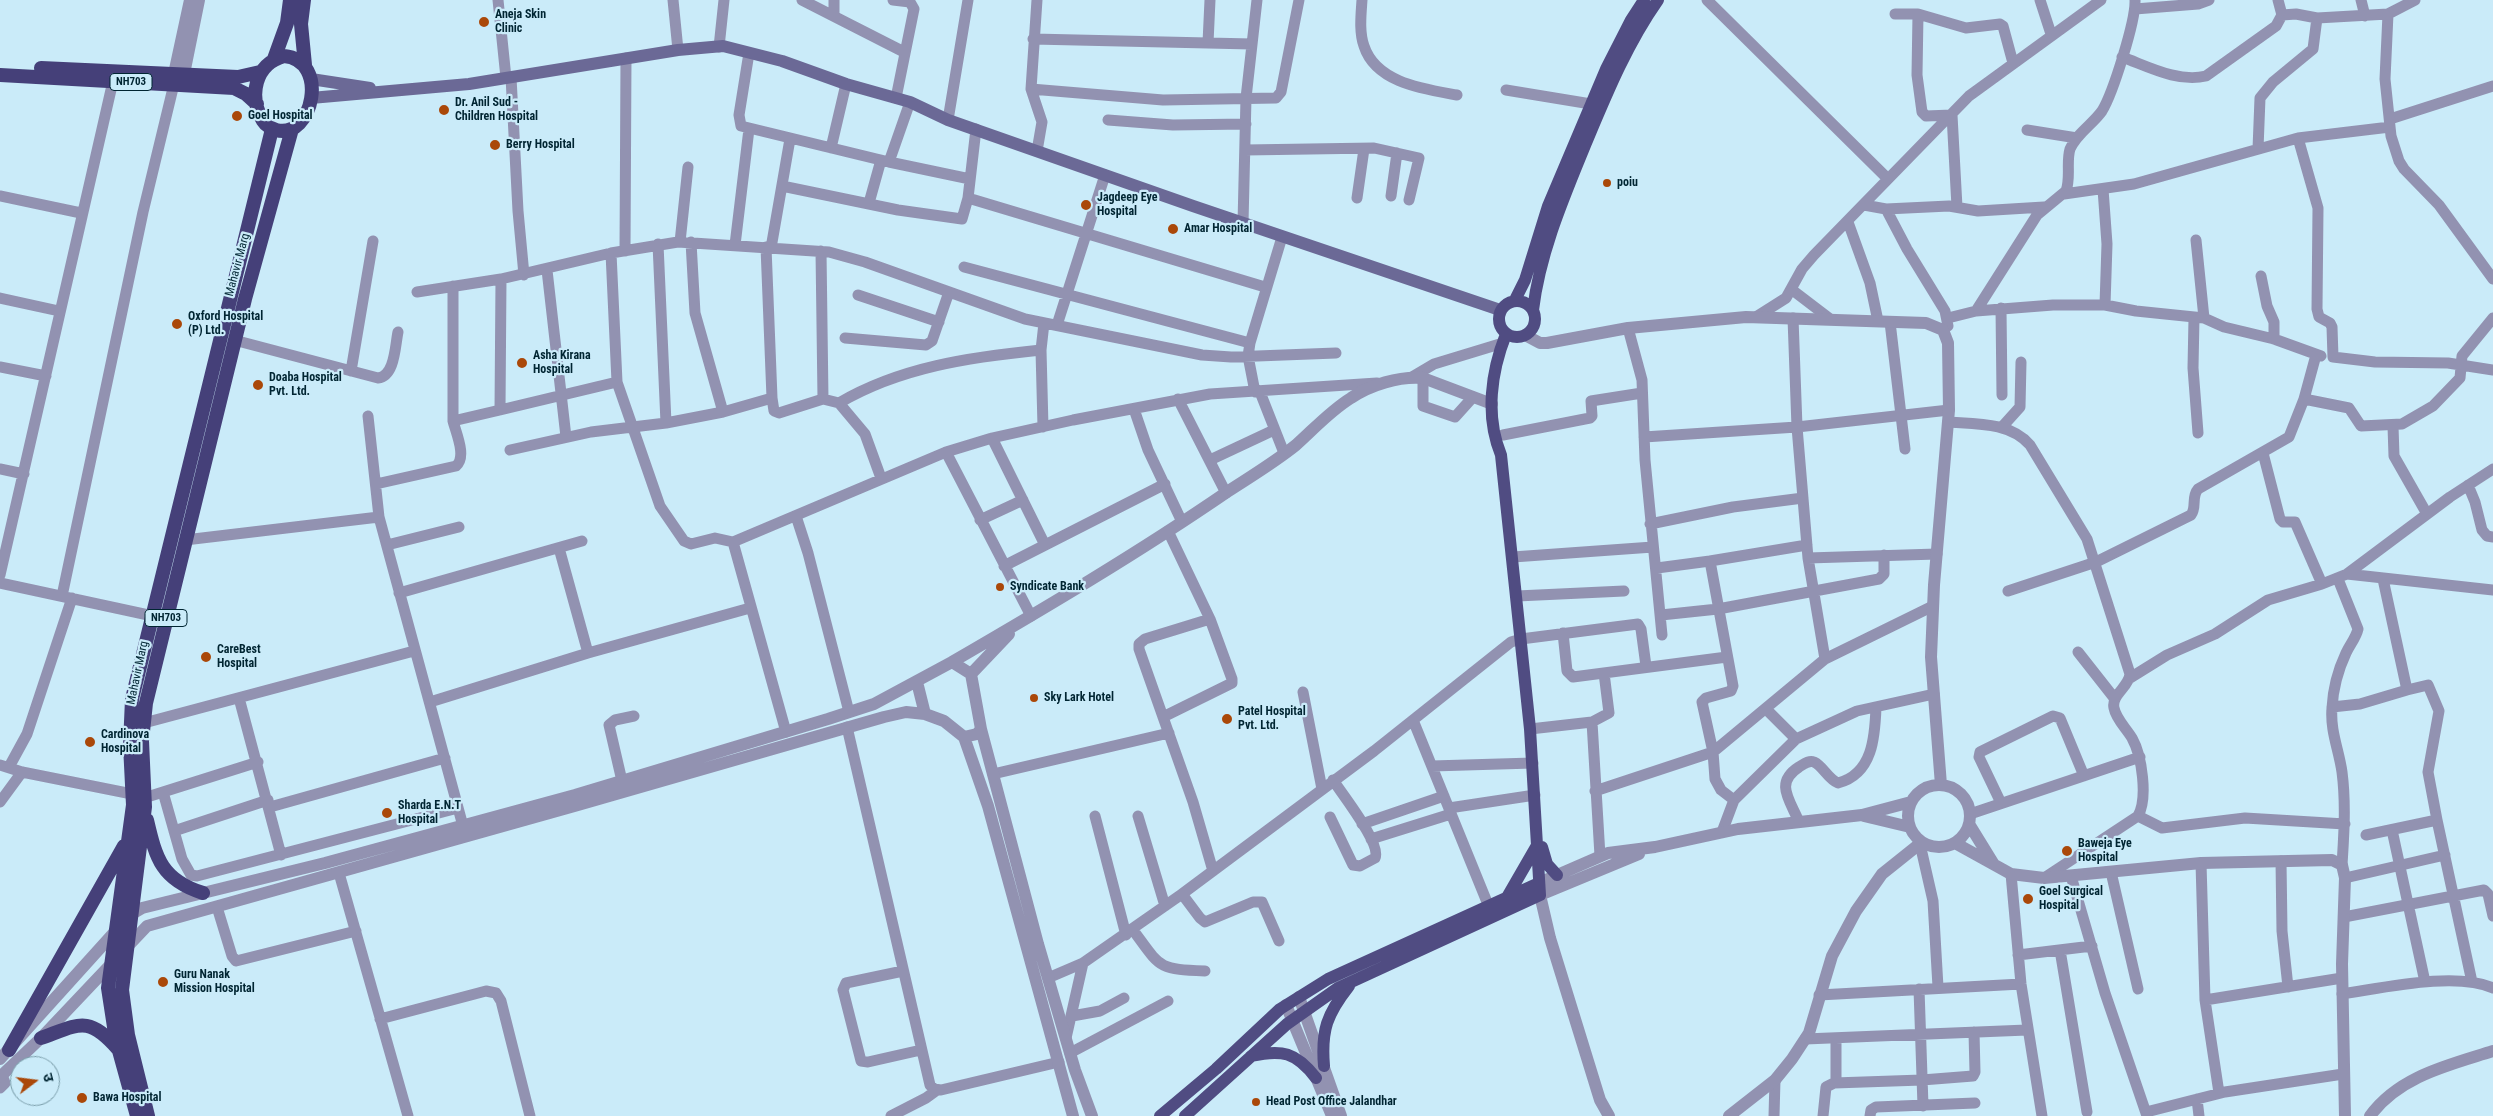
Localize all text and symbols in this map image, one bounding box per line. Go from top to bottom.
place label: Aneja Skin Clinic [495,8,546,36]
marker: Aneja Skin Clinic [477,15,491,29]
road number: NH703 [110,74,152,90]
place label: Dr. Anil Sud - Children Hospital [455,96,538,124]
marker: Dr. Anil Sud - Children Hospital [437,103,451,117]
marker: Goel Hospital [230,109,244,123]
place label: Goel Hospital [248,109,313,123]
marker: Berry Hospital [488,138,502,152]
place label: Berry Hospital [506,138,575,152]
place label: poiu [1617,176,1638,190]
marker: poiu [1601,177,1613,189]
place label: Jagdeep Eye Hospital [1097,191,1157,219]
marker: Jagdeep Eye Hospital [1079,198,1093,212]
marker: Amar Hospital [1166,222,1180,236]
place label: Amar Hospital [1184,222,1252,236]
street label: Mahavir Marg [223,232,253,298]
place label: Oxford Hospital (P) Ltd. [188,310,263,338]
marker: Oxford Hospital (P) Ltd. [170,317,184,331]
place label: Asha Kirana Hospital [533,349,591,377]
marker: Asha Kirana Hospital [515,356,529,370]
place label: Doaba Hospital Pvt. Ltd. [269,371,342,399]
marker: Doaba Hospital Pvt. Ltd. [251,378,265,392]
place label: Syndicate Bank [1010,580,1084,594]
marker: Syndicate Bank [994,581,1006,593]
road number: NH703 [145,610,187,626]
street label: Mahavir Marg [124,640,152,706]
place label: CareBest Hospital [217,643,261,671]
marker: CareBest Hospital [199,650,213,664]
place label: Sky Lark Hotel [1044,691,1114,705]
marker: Sky Lark Hotel [1028,692,1040,704]
place label: Patel Hospital Pvt. Ltd. [1238,705,1306,733]
marker: Patel Hospital Pvt. Ltd. [1220,712,1234,726]
place label: Cardinova Hospital [101,728,149,756]
marker: Cardinova Hospital [83,735,97,749]
place label: Sharda E.N.T Hospital [398,799,461,827]
marker: Sharda E.N.T Hospital [380,806,394,820]
place label: Baweja Eye Hospital [2078,837,2132,865]
marker: Baweja Eye Hospital [2060,844,2074,858]
place label: Goel Surgical Hospital [2039,885,2103,913]
marker: Goel Surgical Hospital [2021,892,2035,906]
place label: Guru Nanak Mission Hospital [174,968,255,996]
marker: Guru Nanak Mission Hospital [156,975,170,989]
north arrow [10,1056,60,1106]
text: उ [40,1071,57,1083]
marker: Bawa Hospital [75,1091,89,1105]
place label: Bawa Hospital [93,1091,162,1105]
place label: Head Post Office Jalandhar [1266,1095,1397,1109]
marker: Head Post Office Jalandhar [1250,1096,1262,1108]

